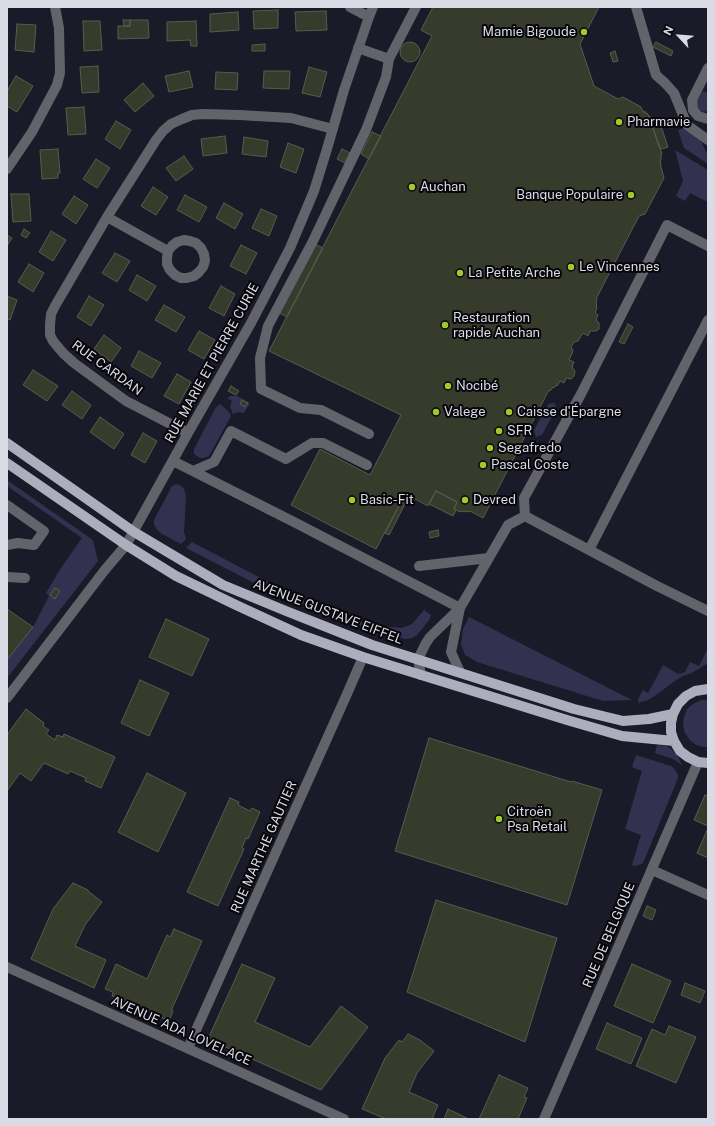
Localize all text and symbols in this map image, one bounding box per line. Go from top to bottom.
north arrow [659,16,699,56]
place label: Mamie Bigoude [483,24,576,40]
text: N [661,24,675,37]
marker: Mamie Bigoude [579,27,589,37]
place label: Pharmavie [627,114,690,130]
marker: Pharmavie [614,117,624,127]
place label: Auchan [420,179,466,195]
marker: Auchan [407,182,417,192]
place label: Banque Populaire [516,187,623,203]
marker: Banque Populaire [626,190,636,200]
place label: Le Vincennes [579,259,660,275]
marker: Le Vincennes [566,262,576,272]
place label: La Petite Arche [468,265,561,281]
marker: La Petite Arche [455,268,465,278]
street label: RUE MARIE ET PIERRE CURIE [162,281,262,445]
place label: Restauration rapide Auchan [453,310,540,341]
marker: Restauration rapide Auchan [440,320,450,330]
street label: RUE CARDAN [69,337,145,399]
place label: Nocibé [456,378,498,394]
marker: Nocibé [443,381,453,391]
place label: Valege [444,404,486,420]
place label: Caisse d'Épargne [517,404,621,420]
marker: Valege [431,407,441,417]
marker: Caisse d'Épargne [504,407,514,417]
place label: SFR [507,423,532,439]
marker: SFR [494,426,504,436]
place label: Segafredo [498,440,561,456]
marker: Segafredo [485,443,495,453]
place label: Pascal Coste [491,457,569,473]
marker: Pascal Coste [478,460,488,470]
place label: Basic-Fit [360,492,414,508]
place label: Devred [473,492,516,508]
marker: Basic-Fit [347,495,357,505]
marker: Devred [460,495,470,505]
street label: AVENUE GUSTAVE EIFFEL [251,576,405,648]
street label: RUE MARTHE GAUTIER [228,779,300,915]
place label: Citroën Psa Retail [507,804,567,835]
marker: Citroën Psa Retail [494,814,504,824]
street label: RUE DE BELGIQUE [580,880,638,990]
street label: AVENUE ADA LOVELACE [108,993,254,1069]

